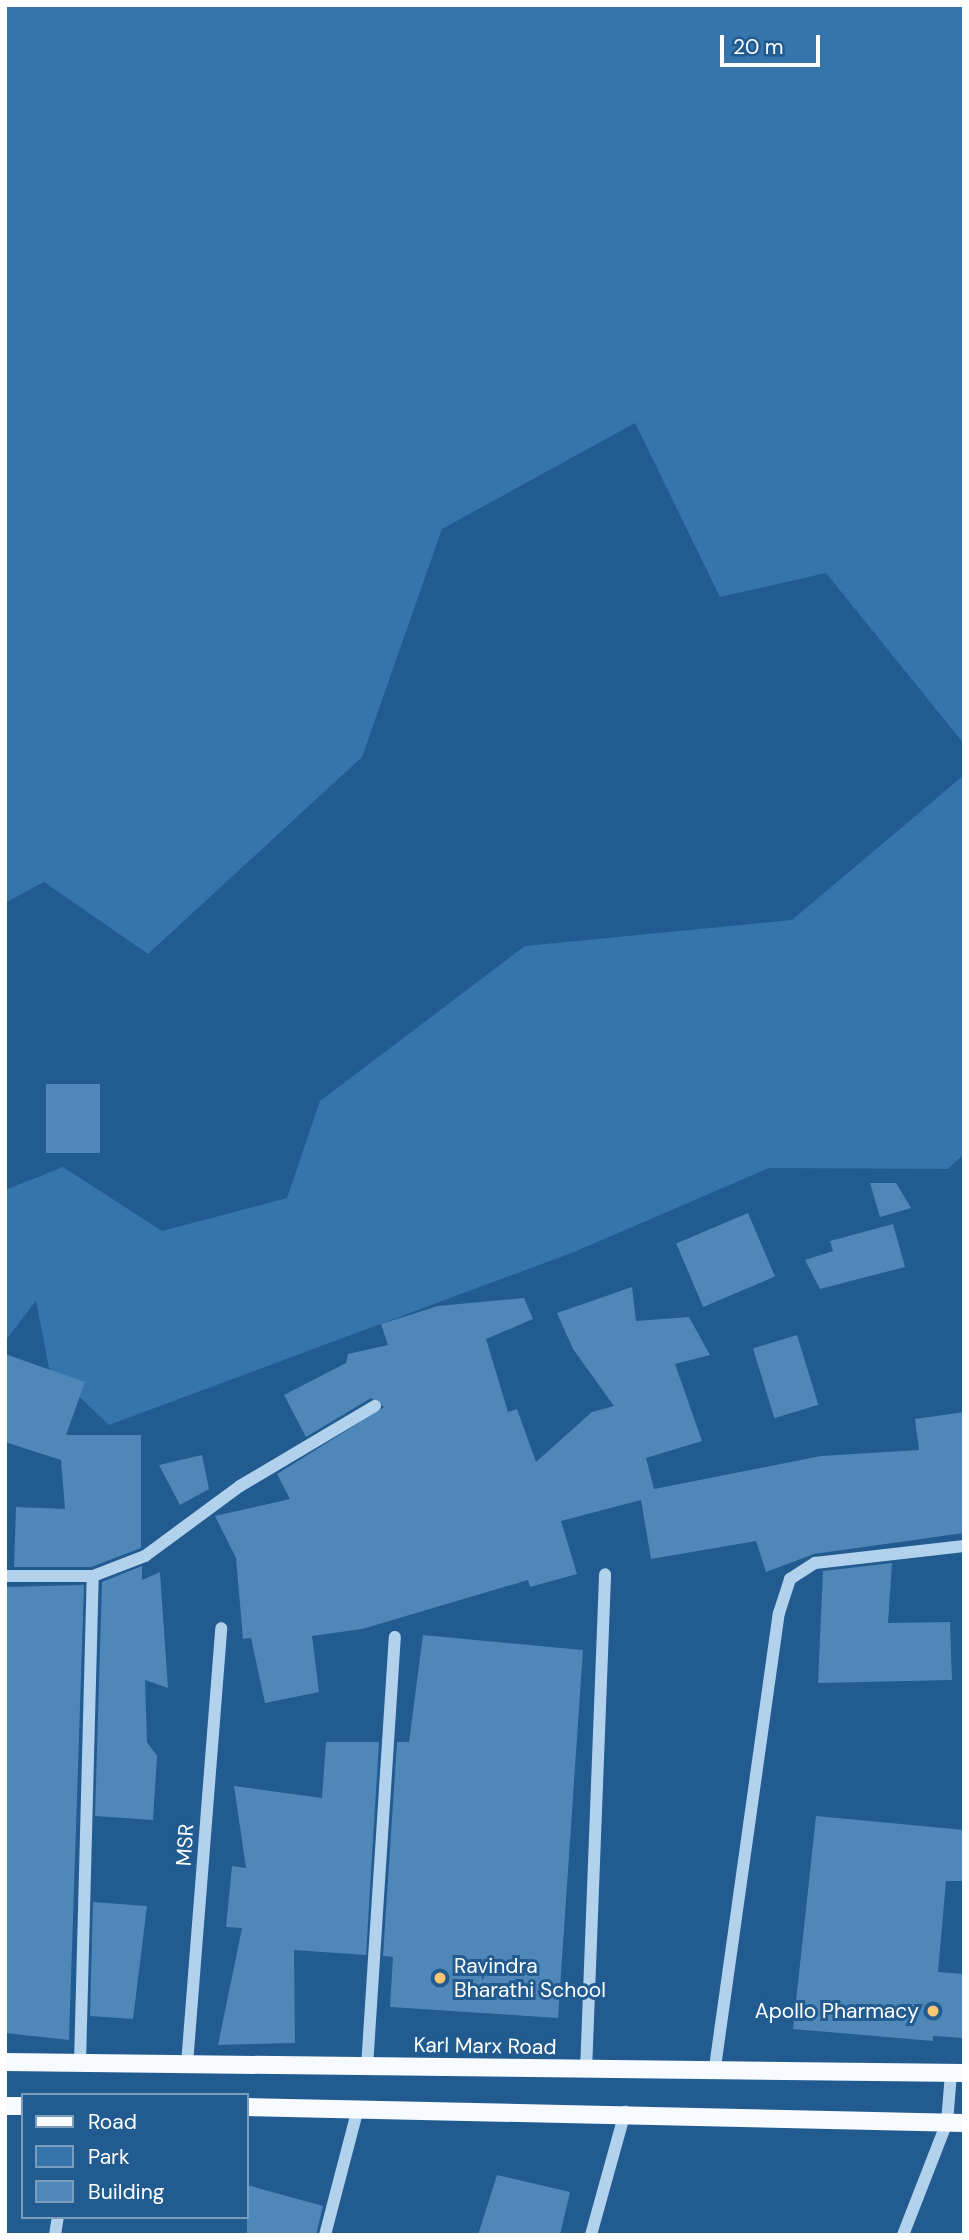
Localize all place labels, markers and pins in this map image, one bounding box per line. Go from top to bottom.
place label: Ravindra Bharathi School [454,1953,606,2003]
marker: Ravindra Bharathi School [432,1970,448,1986]
place label: Apollo Pharmacy [755,1998,919,2024]
marker: Apollo Pharmacy [925,2003,941,2019]

